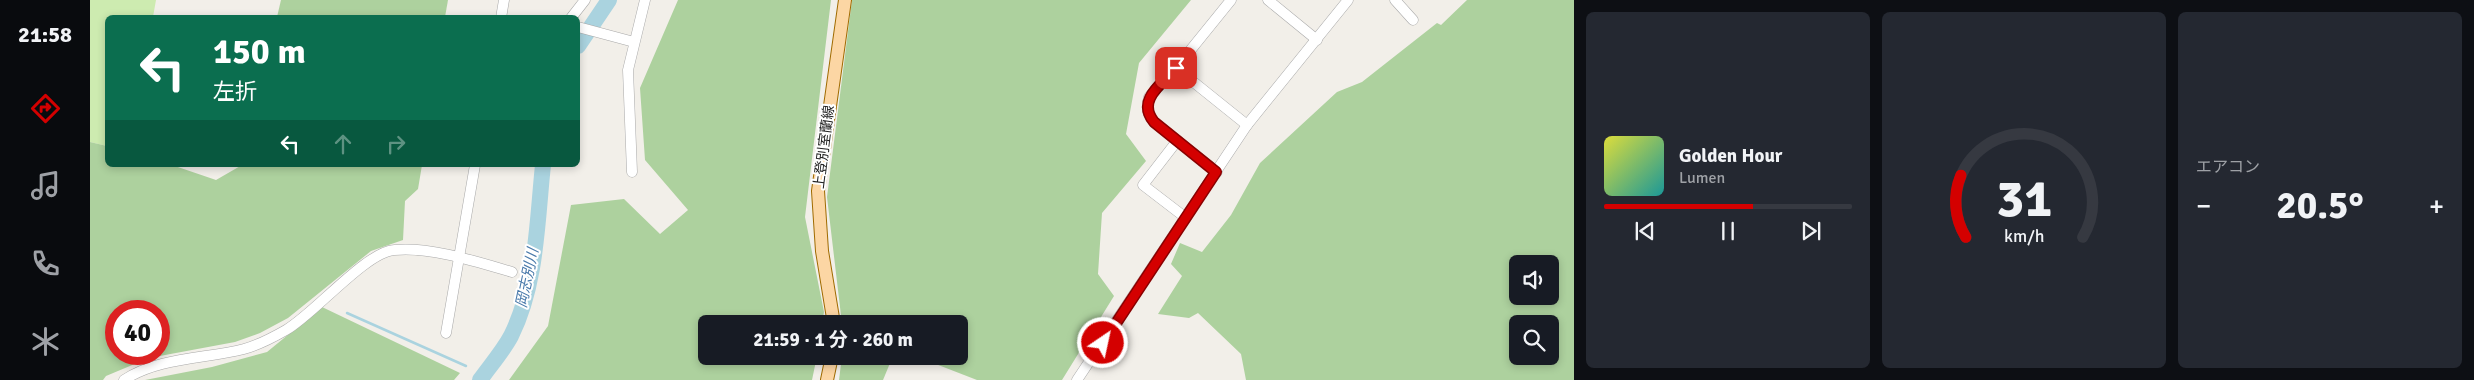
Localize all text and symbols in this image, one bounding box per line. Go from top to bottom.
text: 21:58 [18,21,72,48]
text: 150 m [213,30,306,73]
icon: left [130,35,195,100]
pin [1155,47,1197,89]
icon: arrive [1162,54,1190,82]
text: 左折 [213,78,257,105]
icon: directions [28,91,63,126]
street label: 上登別室蘭線 [810,104,838,190]
icon: left [276,130,304,158]
icon: ahead [329,130,357,158]
icon: right [382,130,410,158]
text: Golden Hour [1679,144,1782,168]
text: エアコン [2196,157,2260,177]
text: 31 [1996,167,2052,231]
icon: music [28,168,63,203]
text: Lumen [1679,168,1725,188]
text: 20.5° [2276,182,2364,229]
text: − [2196,189,2211,223]
text: + [2429,189,2444,223]
icon: previous [1631,217,1659,245]
icon: pause [1714,217,1742,245]
icon: next [1797,217,1825,245]
text: km/h [2004,225,2044,247]
water label: 岡志別川 [512,245,542,309]
icon: phone [28,246,63,281]
map controls [1509,255,1559,365]
button: sound [1509,255,1559,305]
speed limit sign: 40 [105,300,170,365]
button: search [1509,315,1559,365]
position arrow [1076,316,1128,368]
icon: climate [28,324,63,359]
text: 21:59 · 1 分 · 260 m [753,328,913,352]

